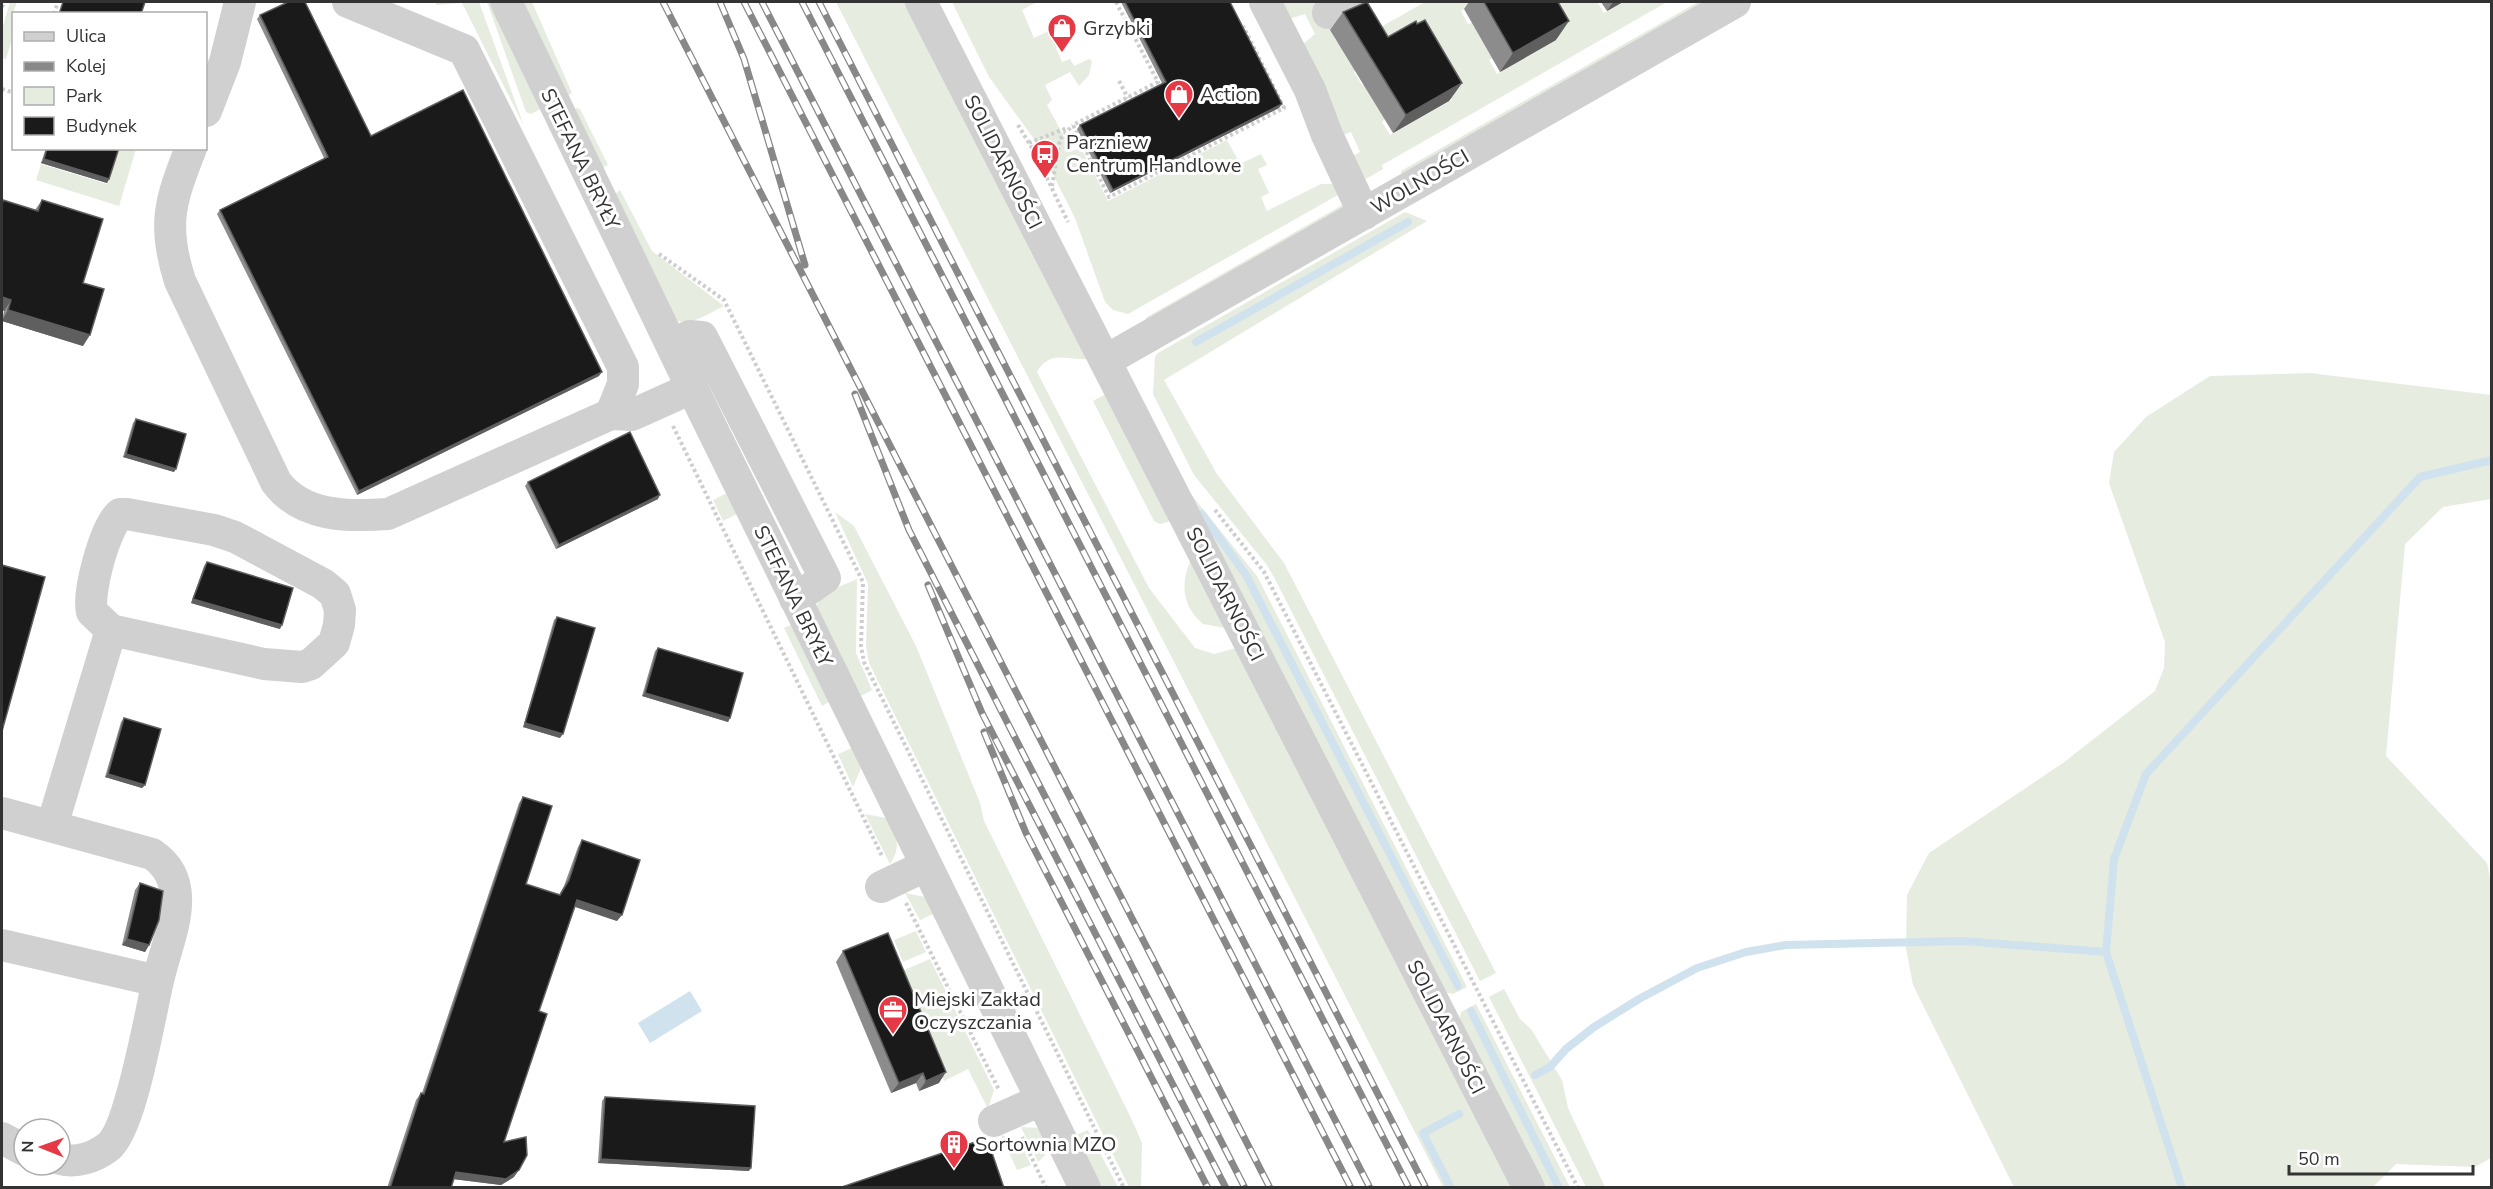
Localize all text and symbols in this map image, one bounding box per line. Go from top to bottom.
legend [12,12,207,150]
shop icon: Grzybki [1046,12,1078,54]
place label: Grzybki [1083,15,1150,42]
text: Ulica [66,24,106,48]
text: Kolej [66,54,106,78]
shop icon: Action [1163,78,1195,120]
place label: Action [1200,81,1258,108]
text: Park [66,84,103,108]
street label: STEFANA BRYŁY [534,84,626,235]
street label: SOLIDARNOŚCI [958,90,1048,234]
text: Budynek [66,114,138,138]
place label: Parzniew Centrum Handlowe [1066,129,1241,179]
bus stop icon: Parzniew Centrum Handlowe [1029,138,1061,180]
street label: WOLNOŚCI [1366,143,1474,221]
street label: STEFANA BRYŁY [747,521,839,672]
street label: SOLIDARNOŚCI [1180,522,1270,666]
street label: SOLIDARNOŚCI [1401,955,1491,1099]
place label: Miejski Zakład Oczyszczania [914,986,1041,1036]
office icon: Miejski Zakład Oczyszczania [877,994,909,1036]
north arrow [12,1117,72,1177]
building icon: Sortownia MZO [938,1128,970,1170]
place label: Sortownia MZO [975,1131,1116,1158]
scale bar [2289,1138,2474,1176]
text: N [17,1141,39,1153]
text: 50 m [2298,1147,2340,1171]

